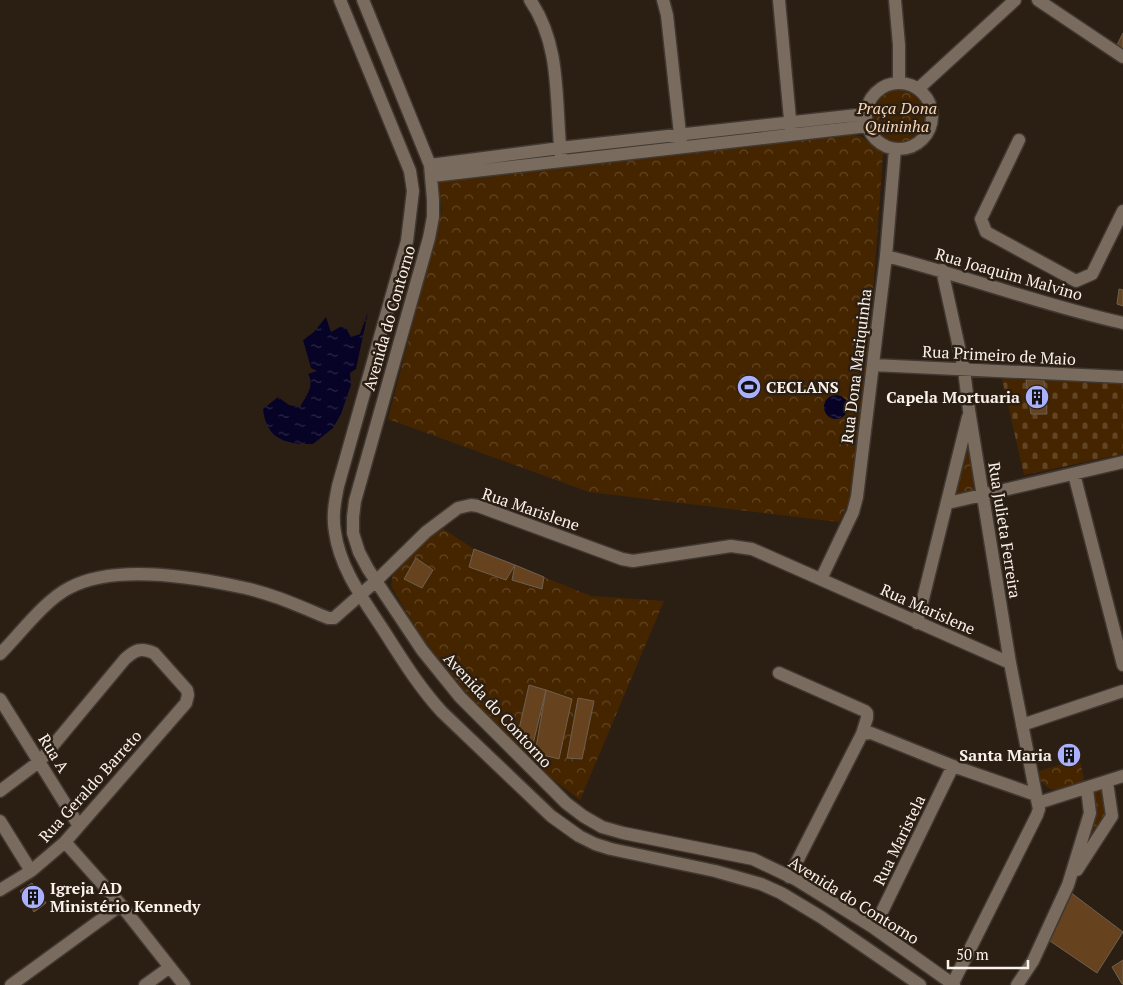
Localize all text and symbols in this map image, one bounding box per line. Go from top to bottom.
park label: Praça Dona Quininha [856,97,937,137]
street label: Rua Joaquim Malvino [933,242,1085,306]
street label: Avenida do Contorno [358,243,420,393]
street label: Rua Dona Mariquinha [836,287,876,445]
street label: Rua Primeiro de Maio [922,340,1077,370]
sports icon: CECLANS [736,374,762,400]
place label: CECLANS [766,376,839,398]
building icon: Capela Mortuaria [1024,384,1050,410]
place label: Capela Mortuaria [886,386,1020,408]
street label: Rua Julieta Ferreira [983,460,1027,600]
street label: Rua Marislene [479,482,583,536]
street label: Rua Marislene [877,578,979,640]
street label: Avenida do Contorno [439,648,557,772]
street label: Rua Geraldo Barreto [34,725,146,847]
street label: Rua A [34,729,74,777]
building icon: Santa Maria [1056,742,1082,768]
place label: Santa Maria [959,744,1052,766]
street label: Rua Maristela [868,791,930,889]
street label: Avenida do Contorno [785,851,924,949]
place label: Igreja AD Ministério Kennedy [50,877,201,917]
building icon: Igreja AD Ministério Kennedy [20,884,46,910]
scale bar [948,938,1028,970]
text: 50 m [956,944,989,964]

